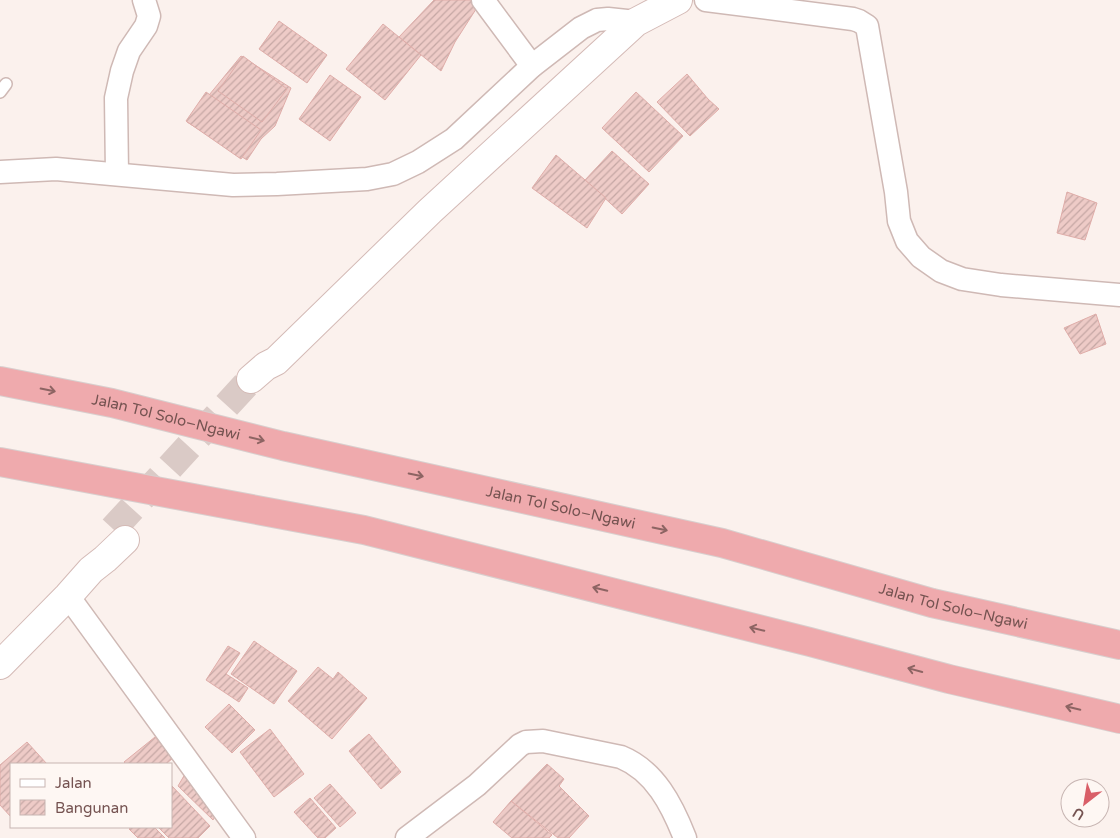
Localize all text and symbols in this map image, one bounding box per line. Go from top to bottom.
one-way arrow [39,386,55,396]
street label: Jalan Tol Solo–Ngawi [90,390,242,444]
one-way arrow [249,435,265,445]
one-way arrow [407,471,423,480]
street label: Jalan Tol Solo–Ngawi [484,482,637,533]
one-way arrow [651,525,667,534]
street label: Jalan Tol Solo–Ngawi [877,579,1029,633]
one-way arrow [592,584,608,594]
one-way arrow [750,624,766,633]
one-way arrow [907,665,923,674]
one-way arrow [1065,703,1081,712]
legend [10,763,172,828]
text: Jalan [55,774,92,792]
north arrow [1060,778,1110,828]
text: Bangunan [55,799,128,817]
text: U [1070,804,1087,824]

